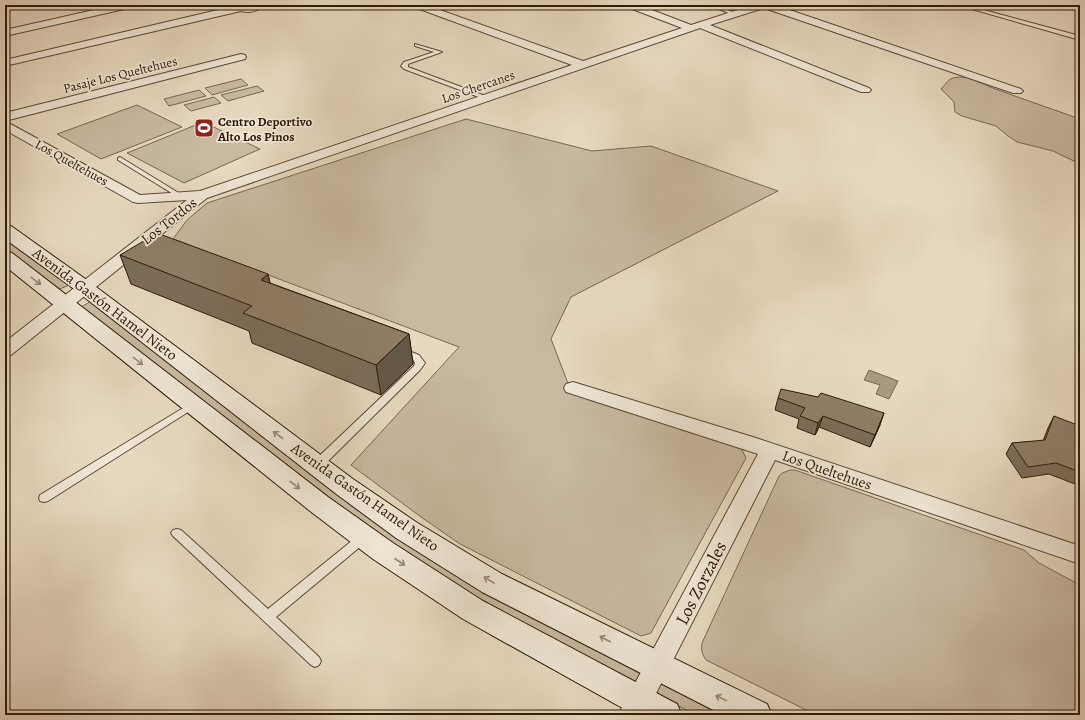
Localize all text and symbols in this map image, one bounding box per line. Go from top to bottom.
street label: Pasaje Los Queltehues [61,52,179,97]
street label: Los Chercanes [439,66,517,107]
place label: Centro Deportivo Alto Los Pinos [217,113,313,145]
sports icon: Centro Deportivo Alto Los Pinos [193,117,215,139]
street label: Los Queltehues [32,135,111,190]
street label: Los Tordos [137,193,201,249]
street label: Avenida Gastón Hamel Nieto [28,242,181,365]
one-way arrow [30,277,41,285]
one-way arrow [133,357,144,366]
one-way arrow [273,431,284,440]
street label: Avenida Gastón Hamel Nieto [286,438,443,556]
street label: Los Queltehues [780,445,874,495]
one-way arrow [290,481,301,490]
street label: Los Zorzales [670,537,732,629]
one-way arrow [394,558,405,566]
one-way arrow [483,576,495,584]
one-way arrow [599,635,611,643]
one-way arrow [715,694,727,701]

